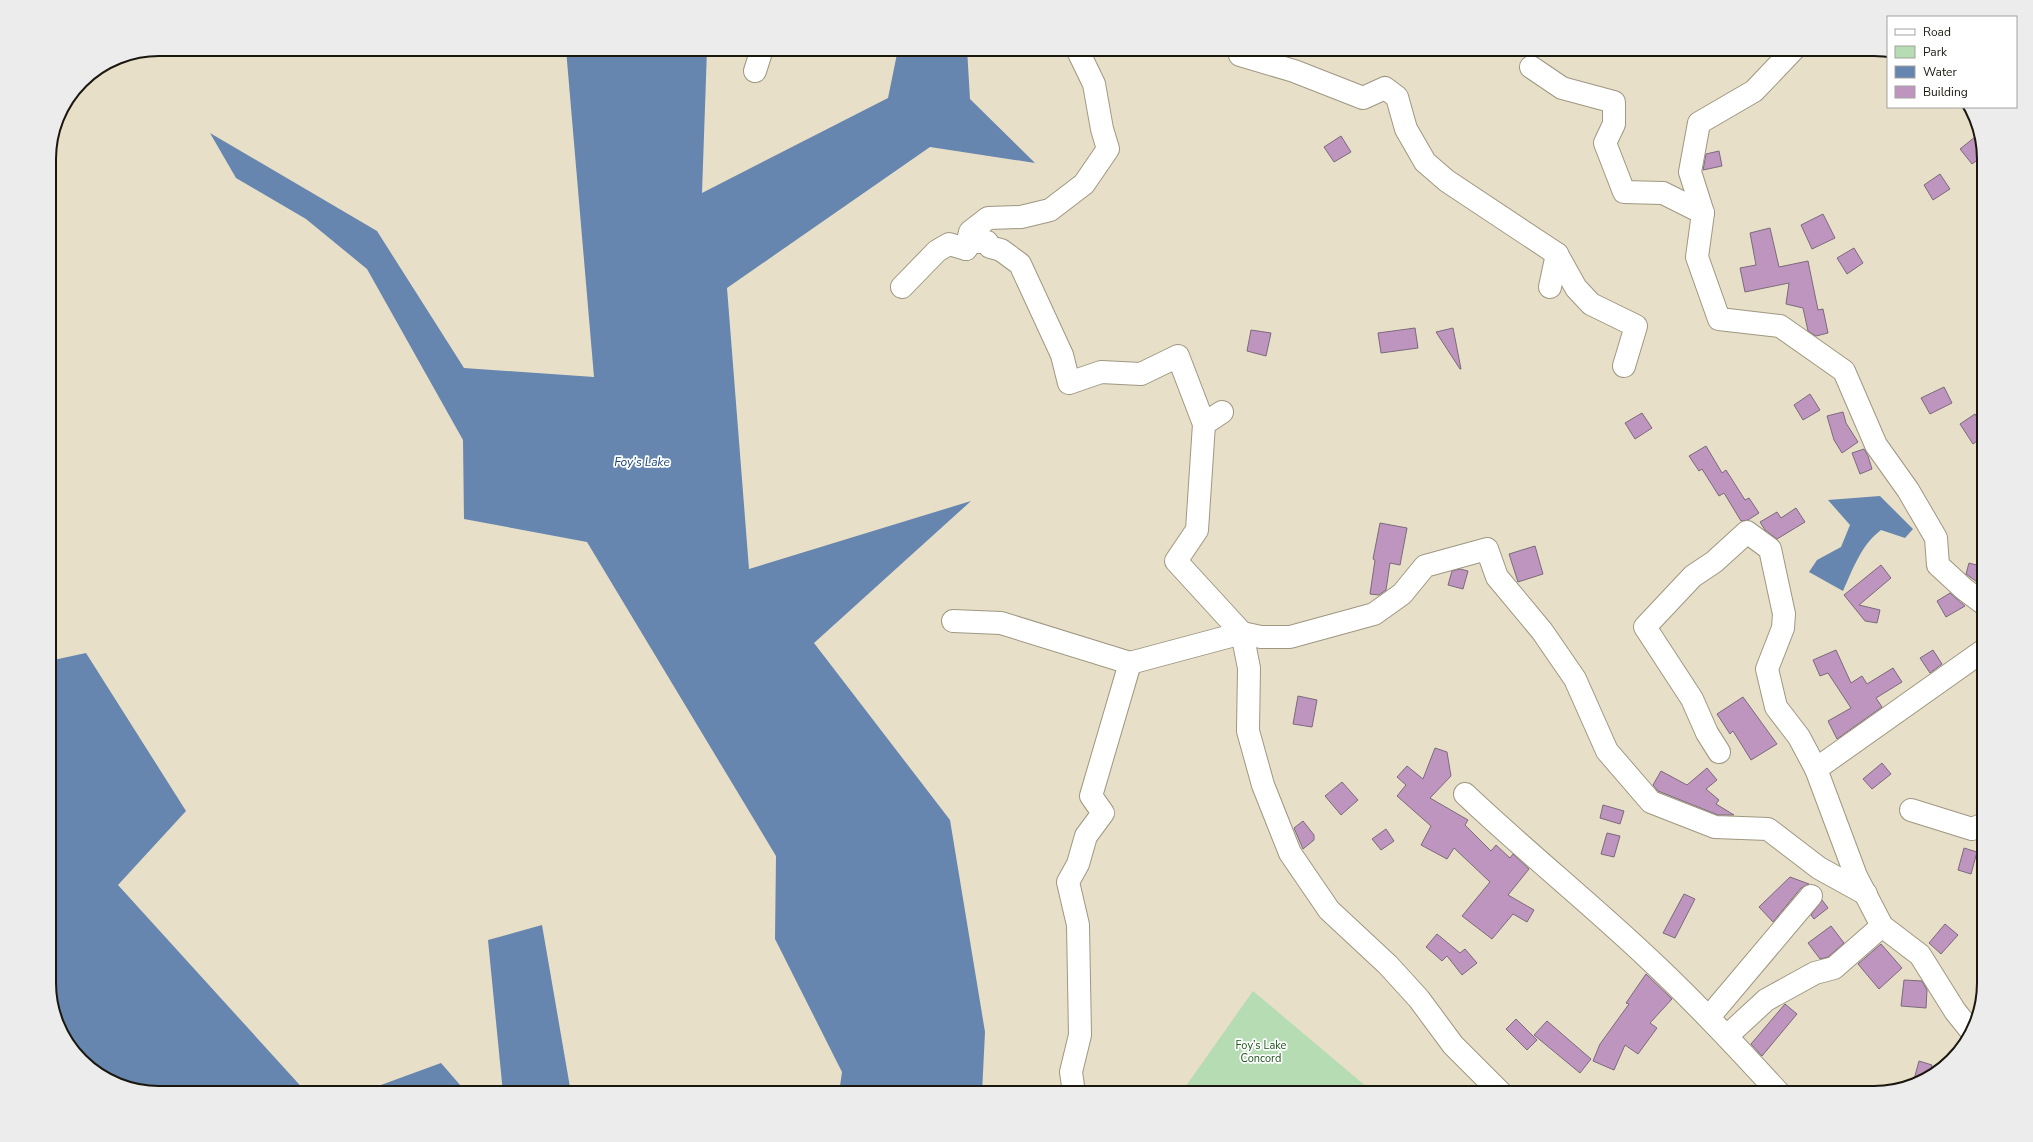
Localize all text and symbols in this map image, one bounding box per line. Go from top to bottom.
legend [1887,16,2017,108]
text: Road [1923,24,1951,40]
text: Park [1923,44,1948,60]
text: Water [1923,64,1957,80]
text: Building [1923,84,1968,100]
water label: Foy's Lake [614,454,670,470]
park label: Foy’s Lake Concord [1236,1038,1287,1066]

